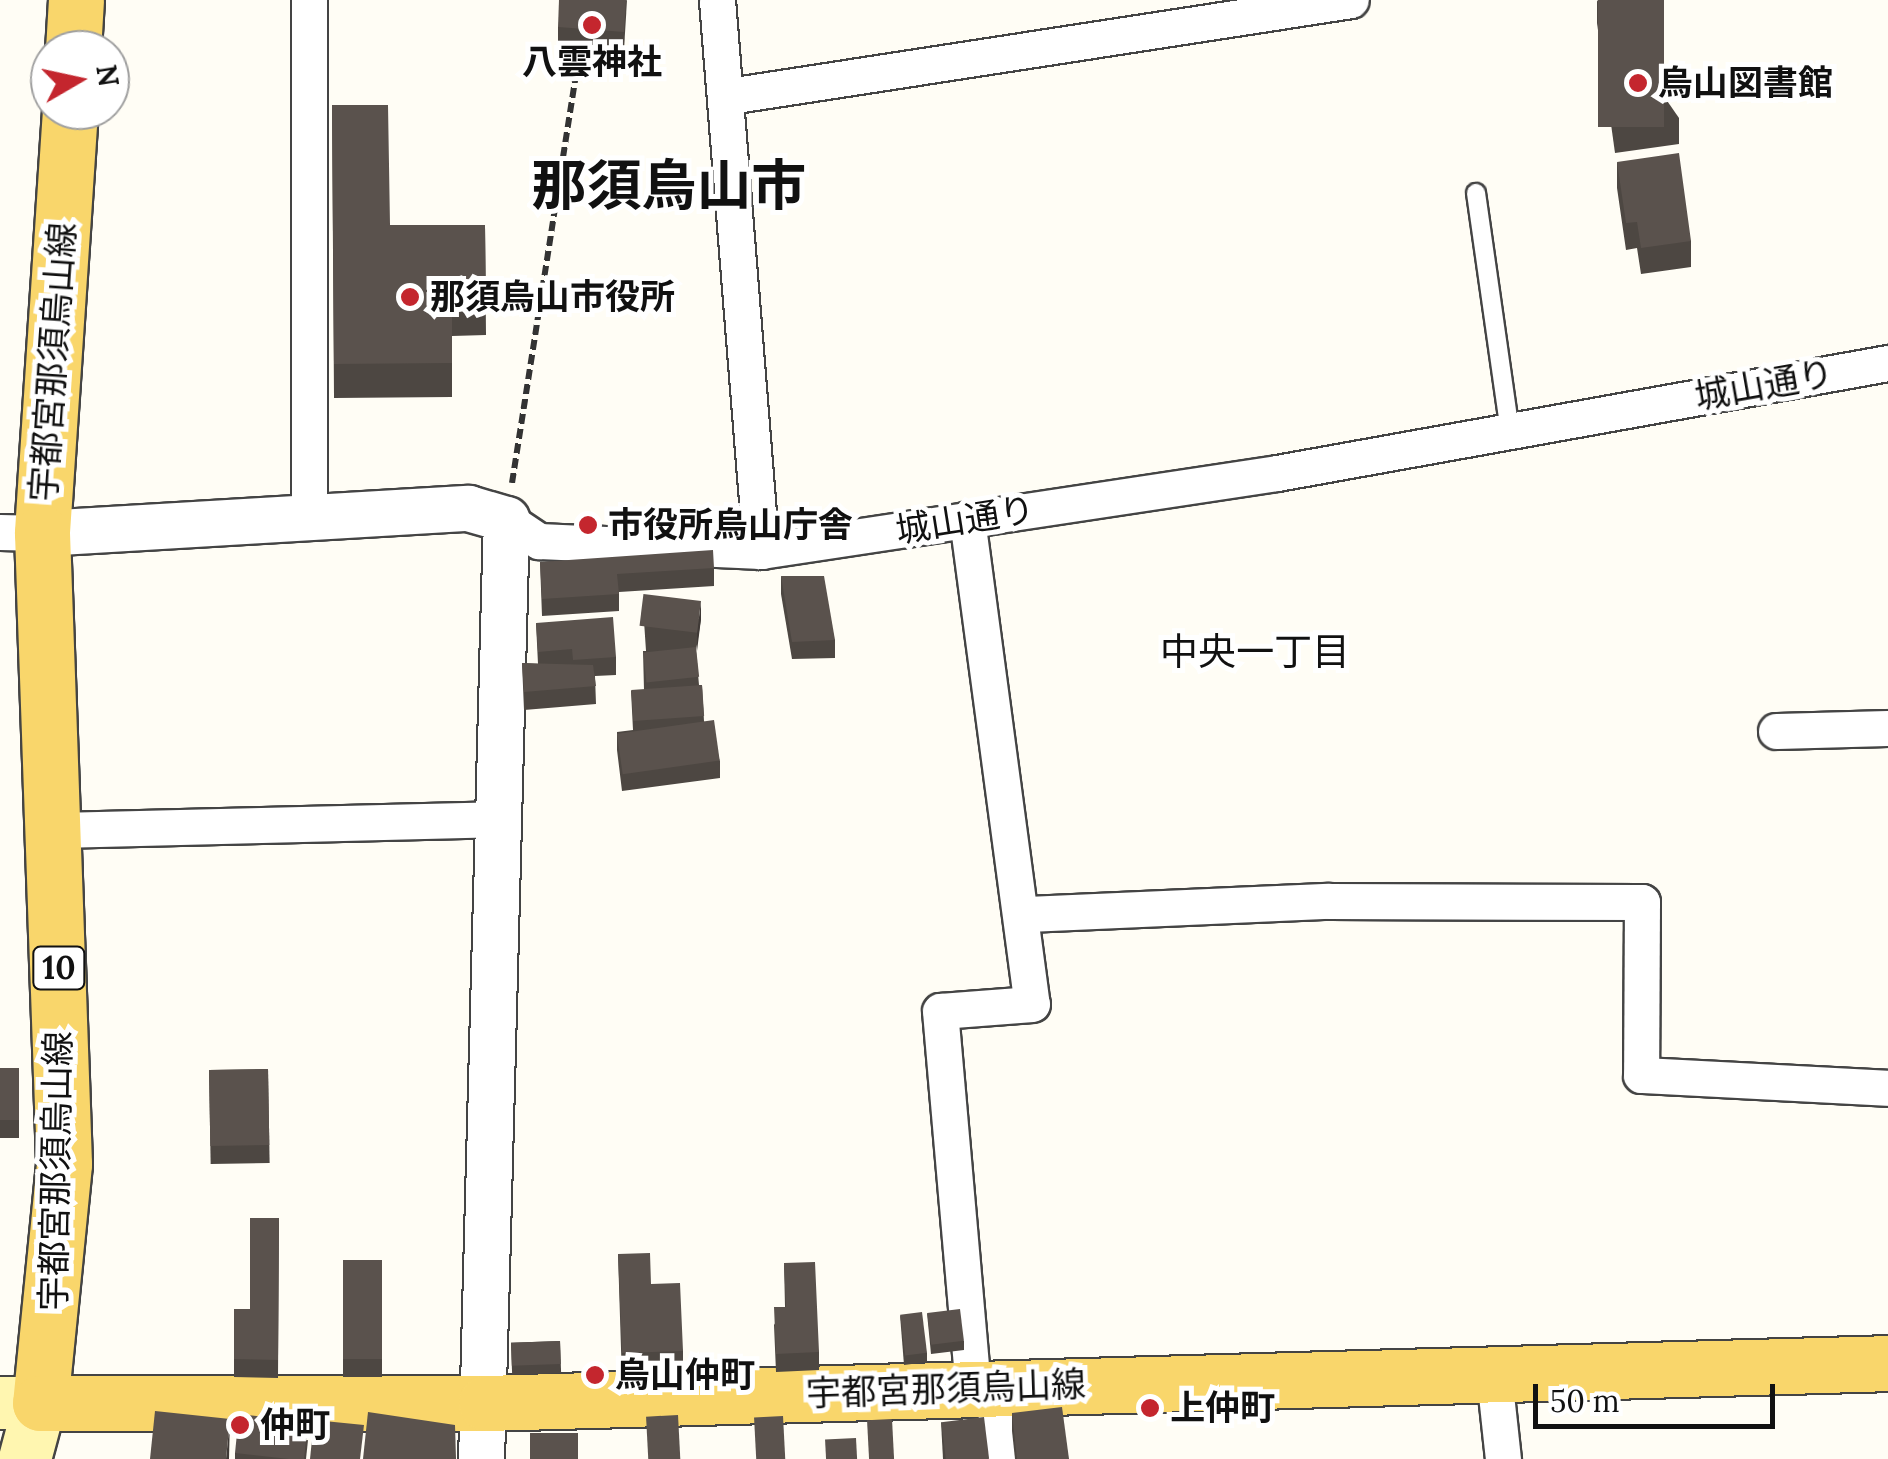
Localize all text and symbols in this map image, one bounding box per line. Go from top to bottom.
marker: 八雲神社 [581,14,603,36]
north arrow [30,30,130,130]
place label: 八雲神社 [522,41,662,83]
text: N [88,62,127,89]
place label: 烏山図書館 [1658,62,1833,104]
marker: 烏山図書館 [1627,72,1649,94]
district label: 那須烏山市 [532,153,806,219]
street label: 宇都宮那須烏山線 [22,221,84,503]
place label: 那須烏山市役所 [430,276,675,318]
marker: 那須烏山市役所 [399,286,421,308]
street label: 城山通り [1691,352,1837,418]
street label: 城山通り [893,488,1037,552]
place label: 市役所烏山庁舎 [608,504,853,546]
marker: 市役所烏山庁舎 [577,514,599,536]
district label: 中央一丁目 [1160,629,1350,675]
road number: 10 [32,941,86,995]
street label: 宇都宮那須烏山線 [33,1031,79,1311]
place label: 烏山仲町 [615,1354,755,1396]
street label: 宇都宮那須烏山線 [805,1363,1087,1415]
marker: 烏山仲町 [584,1364,606,1386]
scale bar [1538,1364,1780,1426]
text: 50 m [1550,1382,1620,1420]
place label: 上仲町 [1170,1387,1275,1429]
marker: 上仲町 [1139,1397,1161,1419]
place label: 仲町 [260,1404,330,1446]
marker: 仲町 [229,1414,251,1436]

